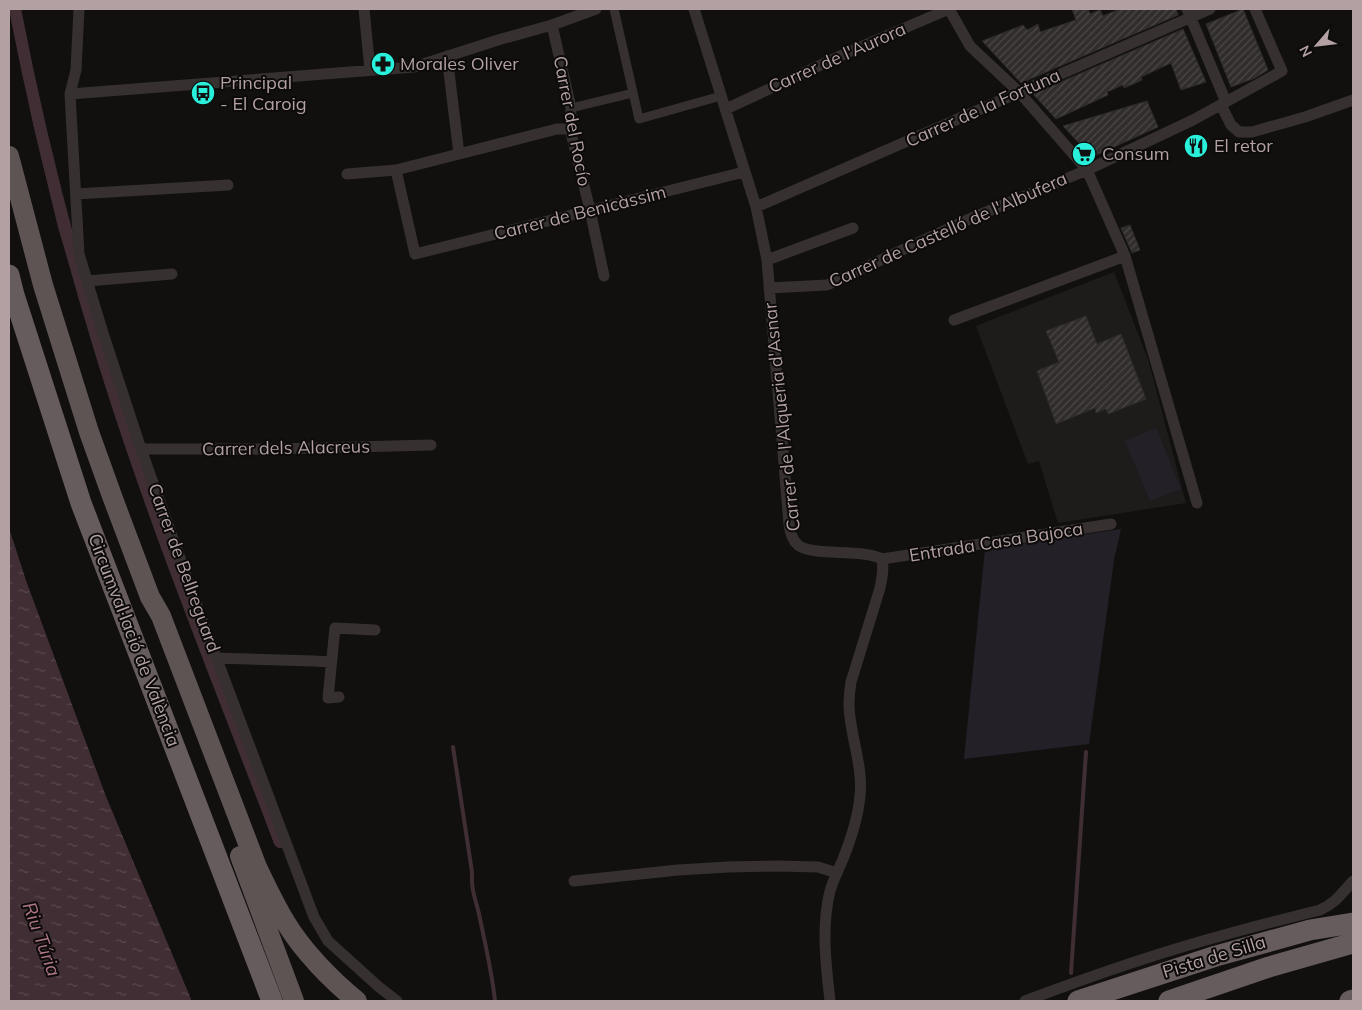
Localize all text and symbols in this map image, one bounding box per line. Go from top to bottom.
street label: Carrer de l'Aurora [765,17,909,98]
north arrow [1292,20,1342,70]
text: N [1295,42,1316,60]
pharmacy icon: Morales Oliver [370,51,396,77]
place label: Morales Oliver [400,52,519,75]
street label: Carrer del Rocío [549,54,596,188]
street label: Carrer de la Fortuna [902,63,1064,152]
place label: Principal - El Caroig [220,71,307,115]
bus stop icon: Principal - El Caroig [190,80,216,106]
restaurant icon: El retor [1183,133,1209,159]
place label: El retor [1214,134,1273,157]
supermarket icon: Consum [1071,141,1097,167]
place label: Consum [1102,142,1170,165]
street label: Carrer de Castelló de l'Albufera [825,166,1071,293]
street label: Carrer de Benicàssim [491,180,668,245]
street label: Carrer de l'Alqueria d'Asnar [758,301,805,533]
street label: Carrer dels Alacreus [202,435,370,460]
street label: Carrer de Bellreguard [143,480,226,655]
street label: Entrada Casa Bajoca [907,516,1084,567]
street label: Circumval·lació de València [83,530,186,750]
water label: Riu Túria [17,898,67,980]
street label: Pista de Silla [1159,930,1268,983]

